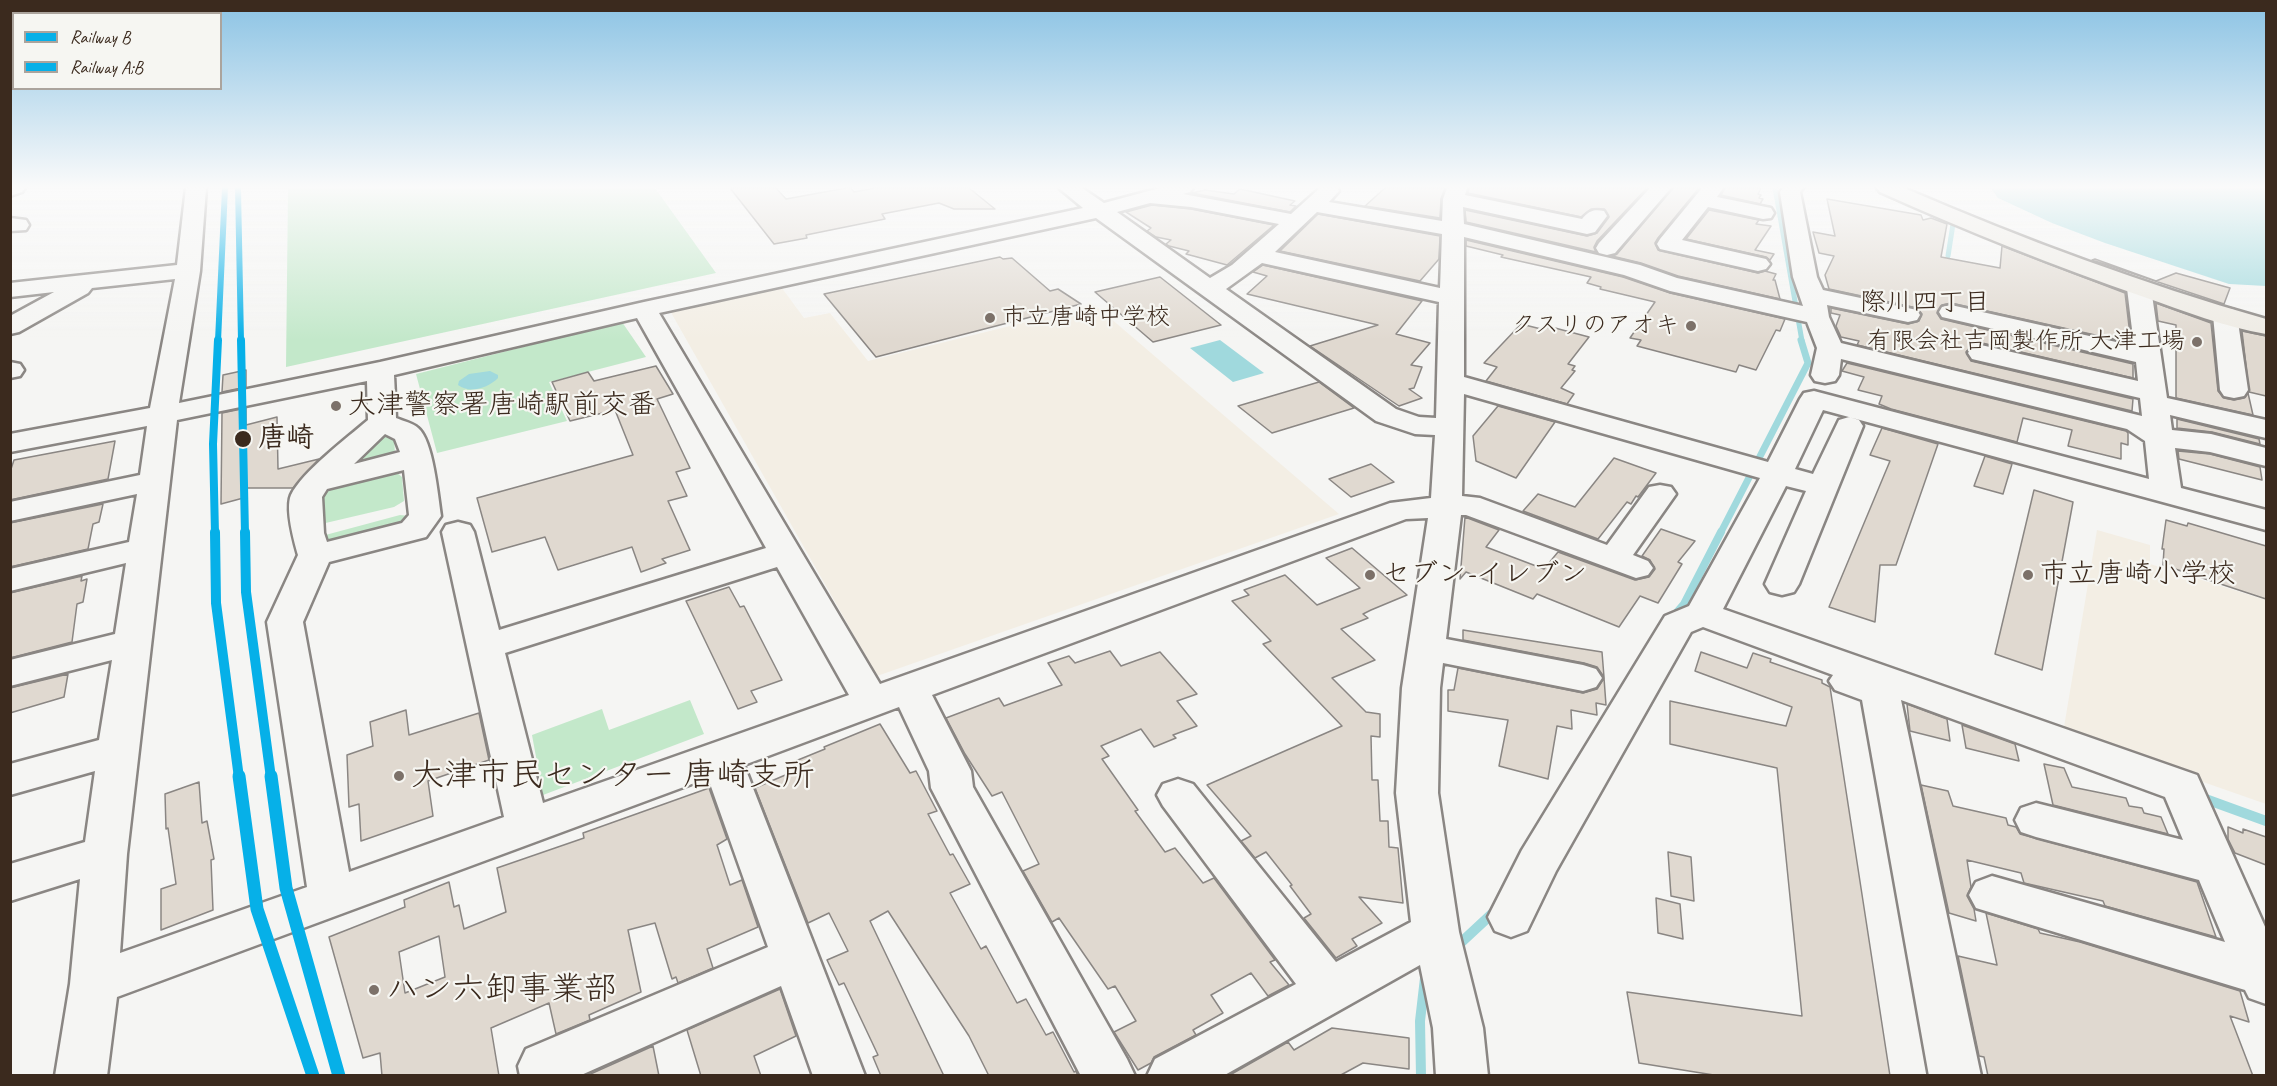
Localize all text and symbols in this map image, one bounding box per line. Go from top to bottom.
legend [12,12,222,90]
text: Railway B [70,26,130,48]
text: Railway A;B [70,56,143,78]
district label: 際川四丁目 [1860,287,1990,319]
place label: 市立唐崎中学校 [1002,304,1170,332]
marker: 市立唐崎中学校 [983,311,997,325]
place label: クスリのアオキ [1511,312,1679,340]
marker: クスリのアオキ [1684,319,1698,333]
place label: 有限会社吉岡製作所 大津工場 [1867,328,2185,356]
marker: 有限会社吉岡製作所 大津工場 [2190,335,2204,349]
place label: 大津警察署唐崎駅前交番 [348,389,656,423]
marker: 大津警察署唐崎駅前交番 [329,399,343,413]
place label: 唐崎 [258,422,314,456]
marker: 唐崎 [233,429,253,449]
place label: セブン-イレブン [1382,558,1587,592]
place label: 市立唐崎小学校 [2040,558,2236,592]
marker: セブン-イレブン [1363,568,1377,582]
marker: 市立唐崎小学校 [2021,568,2035,582]
place label: 大津市民センター 唐崎支所 [411,756,815,796]
marker: 大津市民センター 唐崎支所 [392,769,406,783]
place label: ハン六卸事業部 [386,970,617,1010]
marker: ハン六卸事業部 [367,983,381,997]

